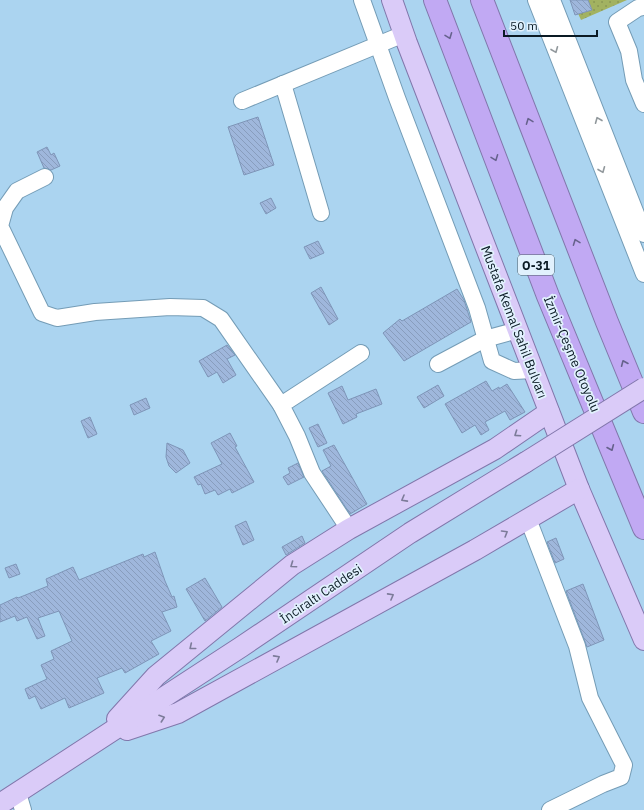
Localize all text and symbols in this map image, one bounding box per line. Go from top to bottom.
scale bar [504,12,597,38]
text: 50 m [510,18,538,33]
one-way arrow [445,33,453,40]
one-way arrow [550,46,558,53]
one-way arrow [595,116,603,123]
one-way arrow [525,117,533,124]
one-way arrow [491,154,499,161]
one-way arrow [598,167,606,174]
one-way arrow [572,239,580,246]
street label: Mustafa Kemal Sahil Bulvarı [477,243,551,401]
road number: O-31 [518,255,554,275]
street label: İzmir-Çeşme Otoyolu [540,293,604,415]
one-way arrow [620,359,628,366]
one-way arrow [514,429,521,436]
one-way arrow [606,444,614,451]
one-way arrow [401,494,408,501]
one-way arrow [501,530,508,538]
street label: İnciraltı Caddesi [277,560,365,628]
one-way arrow [290,560,297,567]
one-way arrow [387,594,394,601]
one-way arrow [189,642,196,649]
one-way arrow [273,656,280,663]
one-way arrow [158,714,165,723]

